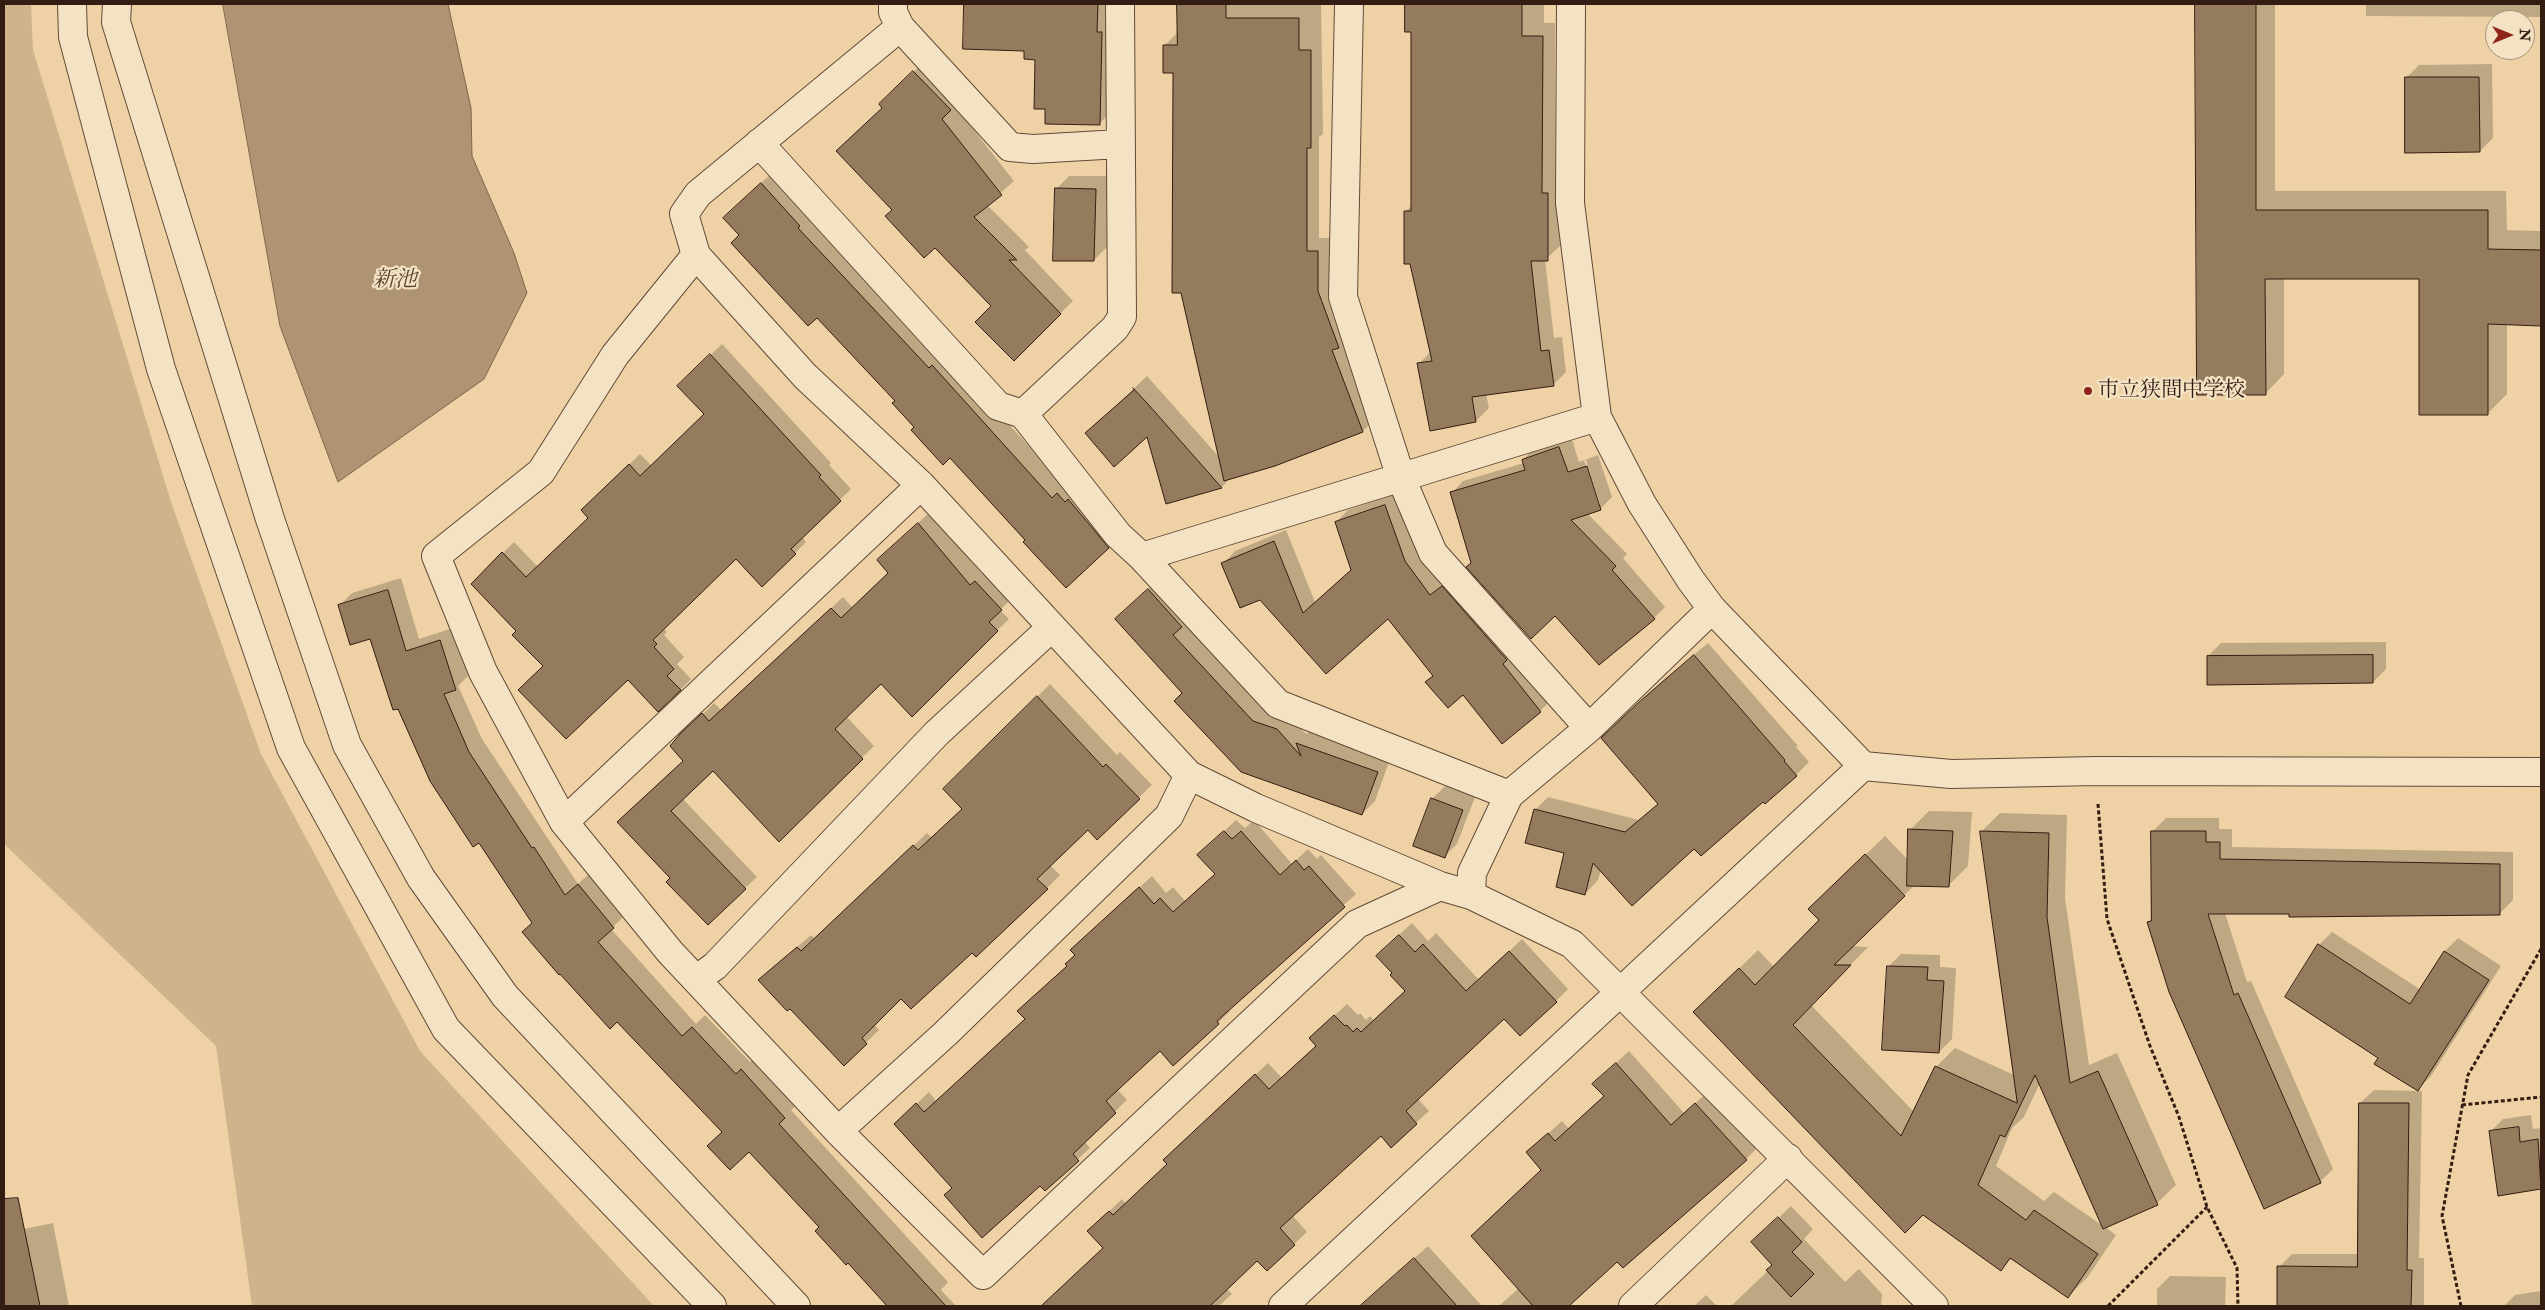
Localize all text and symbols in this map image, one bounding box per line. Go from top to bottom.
north arrow [2485,10,2535,60]
text: N [2516,29,2533,41]
water label: 新池 [373,268,417,294]
place label: 市立狭間中学校 [2098,378,2245,404]
marker: 市立狭間中学校 [2082,385,2094,397]

